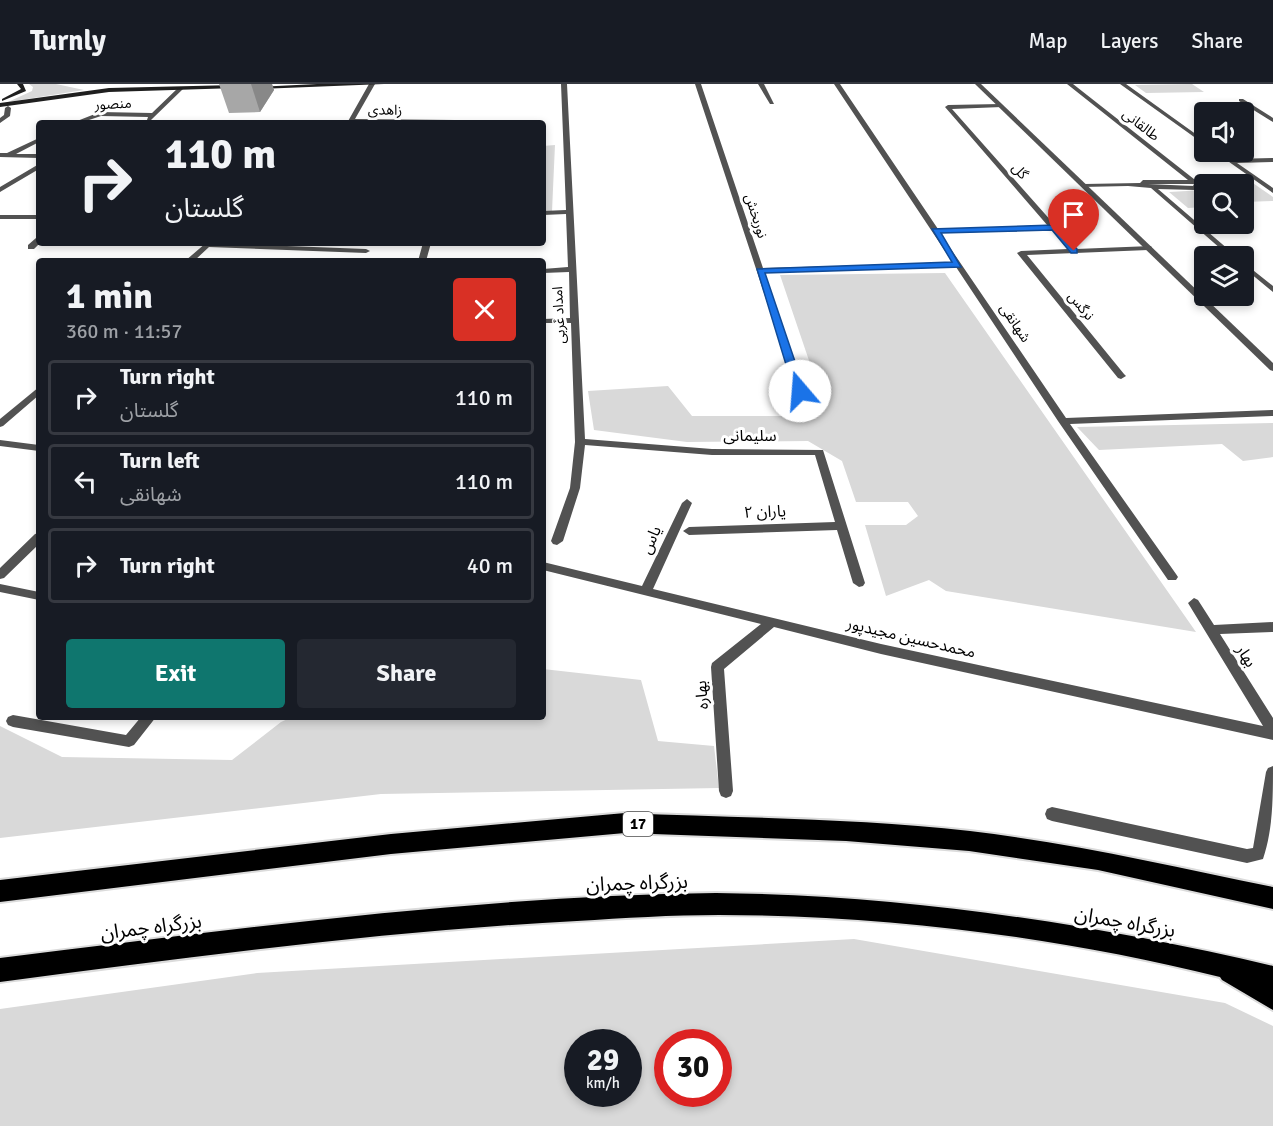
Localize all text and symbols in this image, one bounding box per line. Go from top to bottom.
text: Turnly [30,24,106,58]
text: Map [1029,28,1067,54]
text: Layers [1100,28,1158,54]
text: Share [1191,28,1243,54]
street label: منصور [93,95,132,114]
street label: زاهدی [368,101,402,119]
map controls [1194,102,1254,306]
button: sound [1194,102,1254,162]
street label: طالقانی [1119,105,1163,145]
text: 110 m [165,129,276,180]
icon: right [66,144,144,222]
street label: گل [1008,159,1032,183]
button: search [1194,174,1254,234]
pin [1048,189,1099,251]
text: گلستان [165,192,244,225]
street label: نوربخش [741,192,771,241]
icon: arrive [1057,198,1090,231]
button: layers [1194,246,1254,306]
text: 1 min [66,274,153,319]
button: close [453,278,516,341]
street label: امداد غربی [549,286,569,344]
street label: نرگس [1064,288,1098,324]
street label: شهانقی [996,300,1034,346]
text: 360 m · 11:57 [66,319,182,344]
position arrow [768,359,832,423]
text: Turn right [120,363,215,390]
icon: right [69,381,102,414]
text: 110 m [455,384,513,411]
text: گلستان [120,398,178,423]
street label: سلیمانی [723,426,777,446]
text: Turn left [120,447,200,474]
icon: left [69,465,102,498]
text: 110 m [455,468,513,495]
text: شهانقی [120,482,182,507]
street label: یاران ٢ [743,501,787,523]
street label: یاس [636,523,666,557]
icon: right [69,549,102,582]
text: Turn right [120,552,215,579]
text: 40 m [467,552,513,579]
street label: محمدحسین مجیدپور [844,613,977,663]
button: Exit [66,639,285,708]
button: Share [297,639,516,708]
street label: بهار [1231,640,1261,671]
street label: بهاره [691,680,713,710]
road number: 17 [623,812,653,836]
street label: بزرگراه چمران [586,869,688,897]
street label: بزرگراه چمران [1073,901,1177,943]
street label: بزرگراه چمران [99,908,203,946]
speed limit sign: 30 [654,1029,732,1107]
text: 29 [587,1042,619,1079]
text: km/h [586,1074,620,1092]

